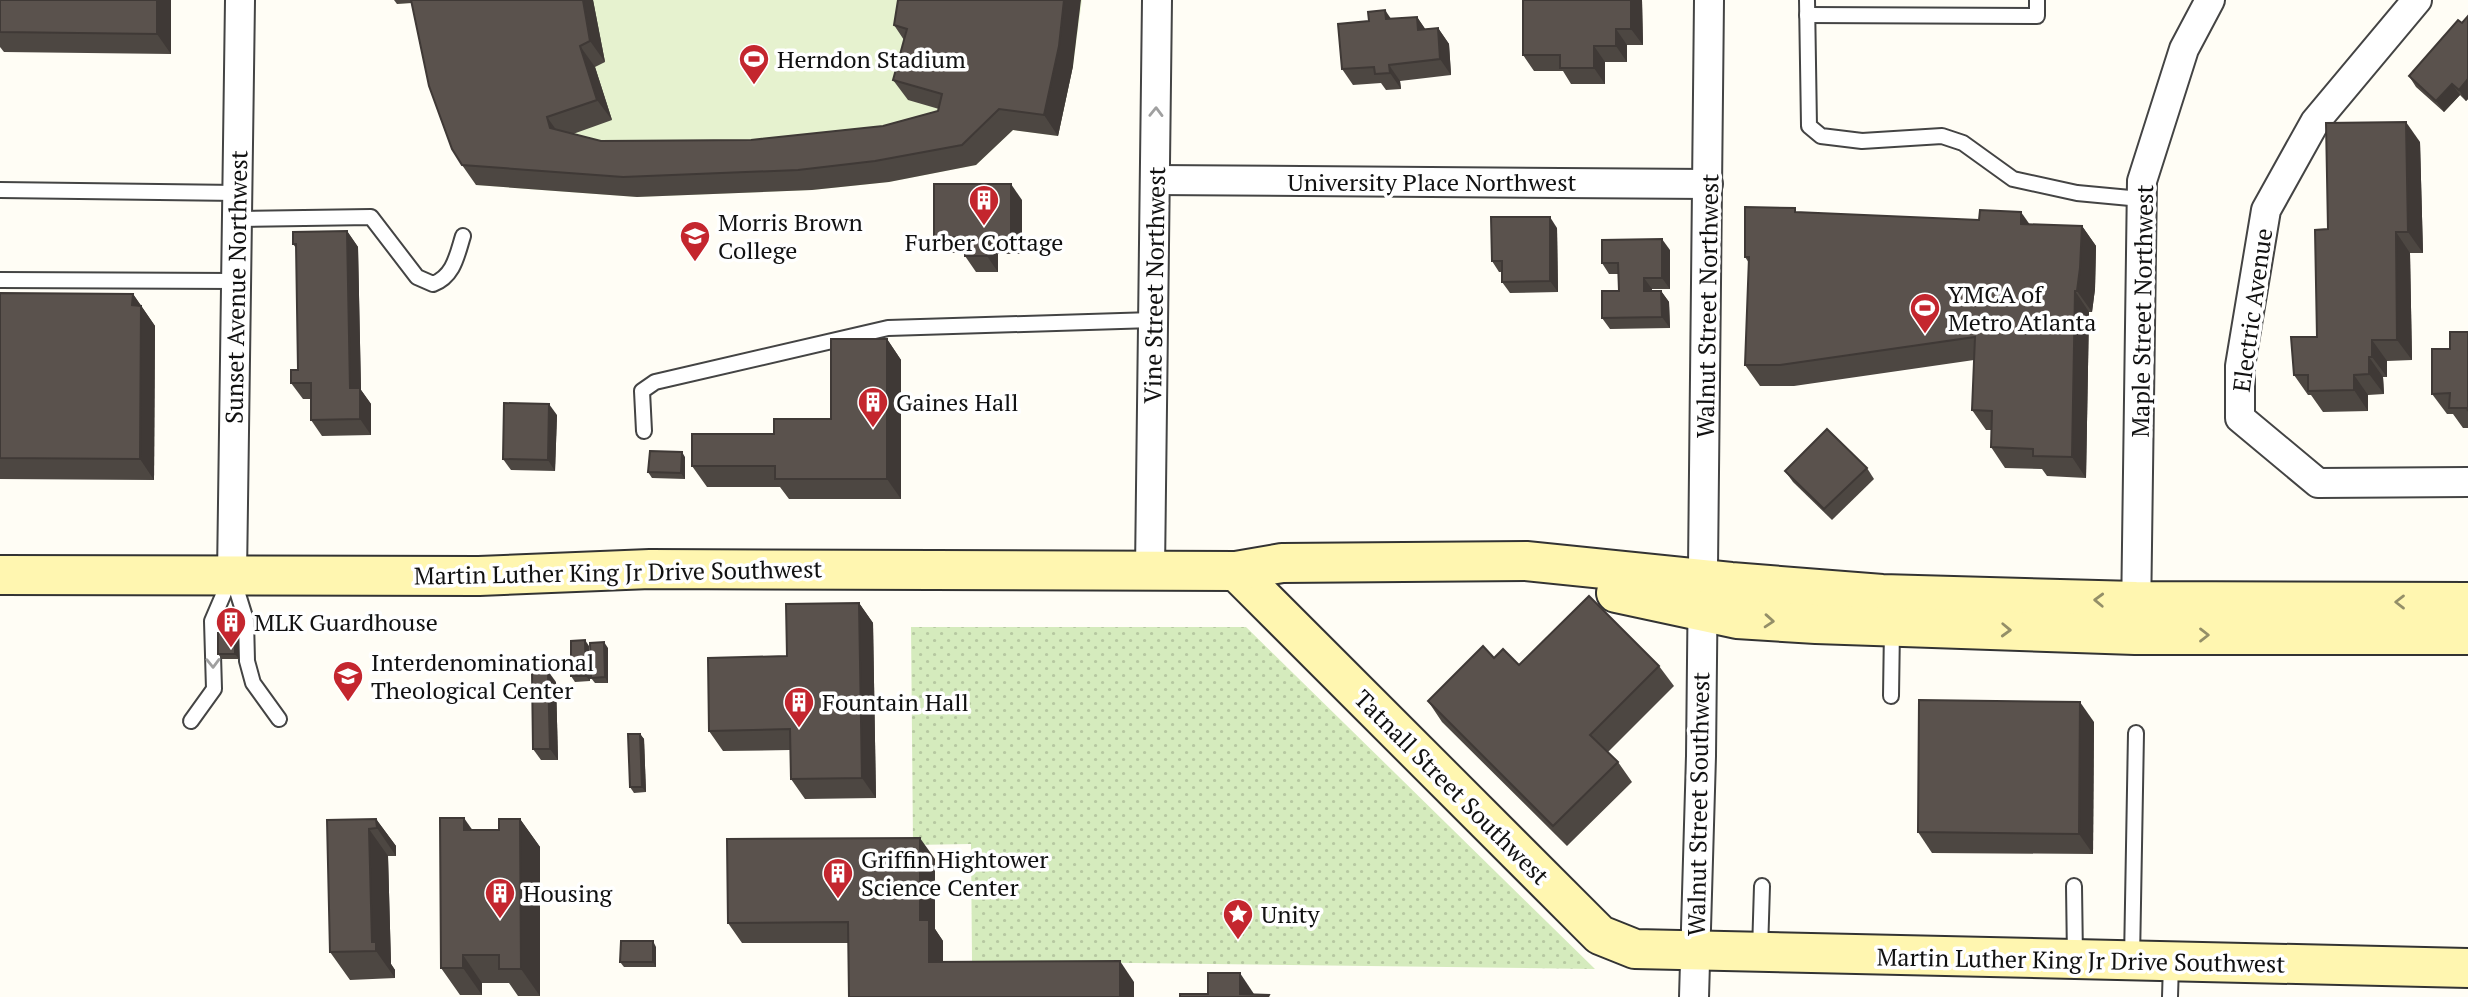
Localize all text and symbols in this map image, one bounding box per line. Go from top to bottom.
sports icon: Herndon Stadium [737,42,771,86]
place label: Herndon Stadium [777,43,966,75]
one-way arrow [1148,106,1163,117]
street label: Sunset Avenue Northwest [218,150,254,424]
street label: Vine Street Northwest [1136,166,1172,404]
street label: University Place Northwest [1288,166,1577,198]
street label: Walnut Street Northwest [1689,173,1725,438]
building icon: Furber Cottage [967,183,1001,227]
street label: Maple Street Northwest [2124,184,2160,438]
place label: Morris Brown College [718,206,863,266]
school or university icon: Morris Brown College [678,219,712,263]
place label: Furber Cottage [905,226,1063,258]
street label: Electric Avenue [2225,226,2279,394]
place label: YMCA of Metro Atlanta [1948,278,2096,338]
sports icon: YMCA of Metro Atlanta [1908,291,1942,335]
building icon: Gaines Hall [856,385,890,429]
place label: Gaines Hall [896,386,1018,418]
street label: Martin Luther King Jr Drive Southwest [413,552,823,592]
one-way arrow [2093,592,2104,607]
one-way arrow [2394,594,2405,610]
building icon: MLK Guardhouse [214,605,248,649]
place label: MLK Guardhouse [254,606,438,638]
one-way arrow [1763,614,1774,629]
one-way arrow [2000,622,2011,637]
one-way arrow [2199,627,2209,643]
place label: Interdenominational Theological Center [371,646,594,706]
one-way arrow [205,659,221,669]
school or university icon: Interdenominational Theological Center [331,659,365,703]
street label: Walnut Street Southwest [1680,672,1716,936]
street label: Tatnall Street Southwest [1348,683,1556,891]
building icon: Fountain Hall [782,685,816,729]
place label: Fountain Hall [822,686,969,718]
place label: Griffin Hightower Science Center [861,843,1049,903]
building icon: Griffin Hightower Science Center [821,856,855,900]
building icon: Housing [483,876,517,920]
place label: Housing [523,877,612,909]
place icon: Unity [1221,897,1255,941]
place label: Unity [1261,898,1320,930]
street label: Martin Luther King Jr Drive Southwest [1876,940,2286,980]

